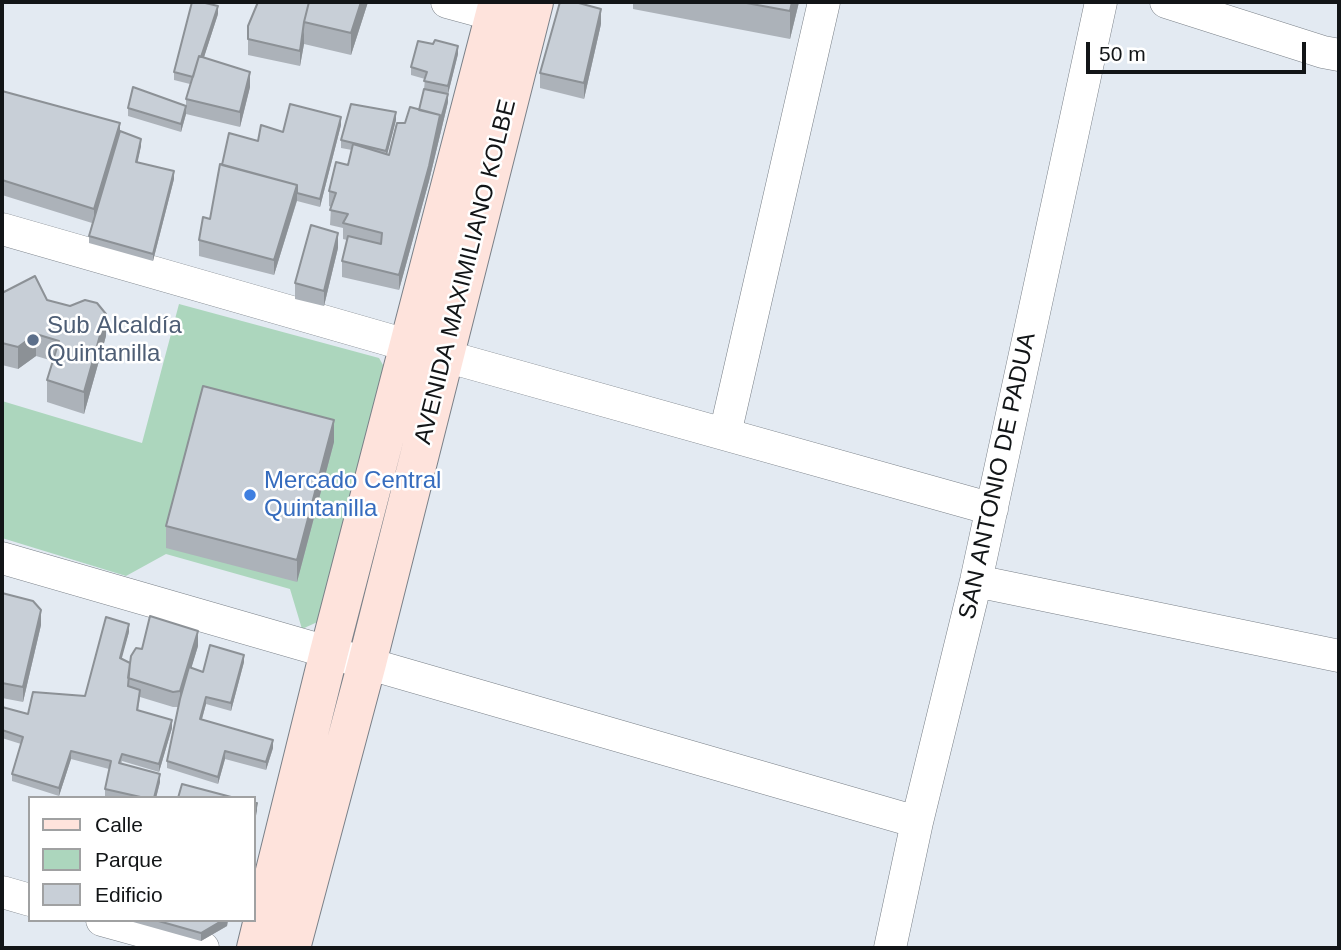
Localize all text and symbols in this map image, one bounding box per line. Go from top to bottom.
scale bar [1089,28,1310,72]
text: 50 m [1099,42,1146,65]
street label: AVENIDA MAXIMILIANO KOLBE [409,97,523,447]
place label: Sub Alcaldía Quintanilla [47,312,182,368]
street label: SAN ANTONIO DE PADUA [954,330,1042,622]
marker: Sub Alcaldía Quintanilla [25,332,41,348]
place label: Mercado Central Quintanilla [264,467,441,523]
marker: Mercado Central Quintanilla [242,487,258,503]
legend [28,796,256,922]
text: Calle [95,813,143,836]
text: Parque [95,848,163,871]
text: Edificio [95,883,163,906]

